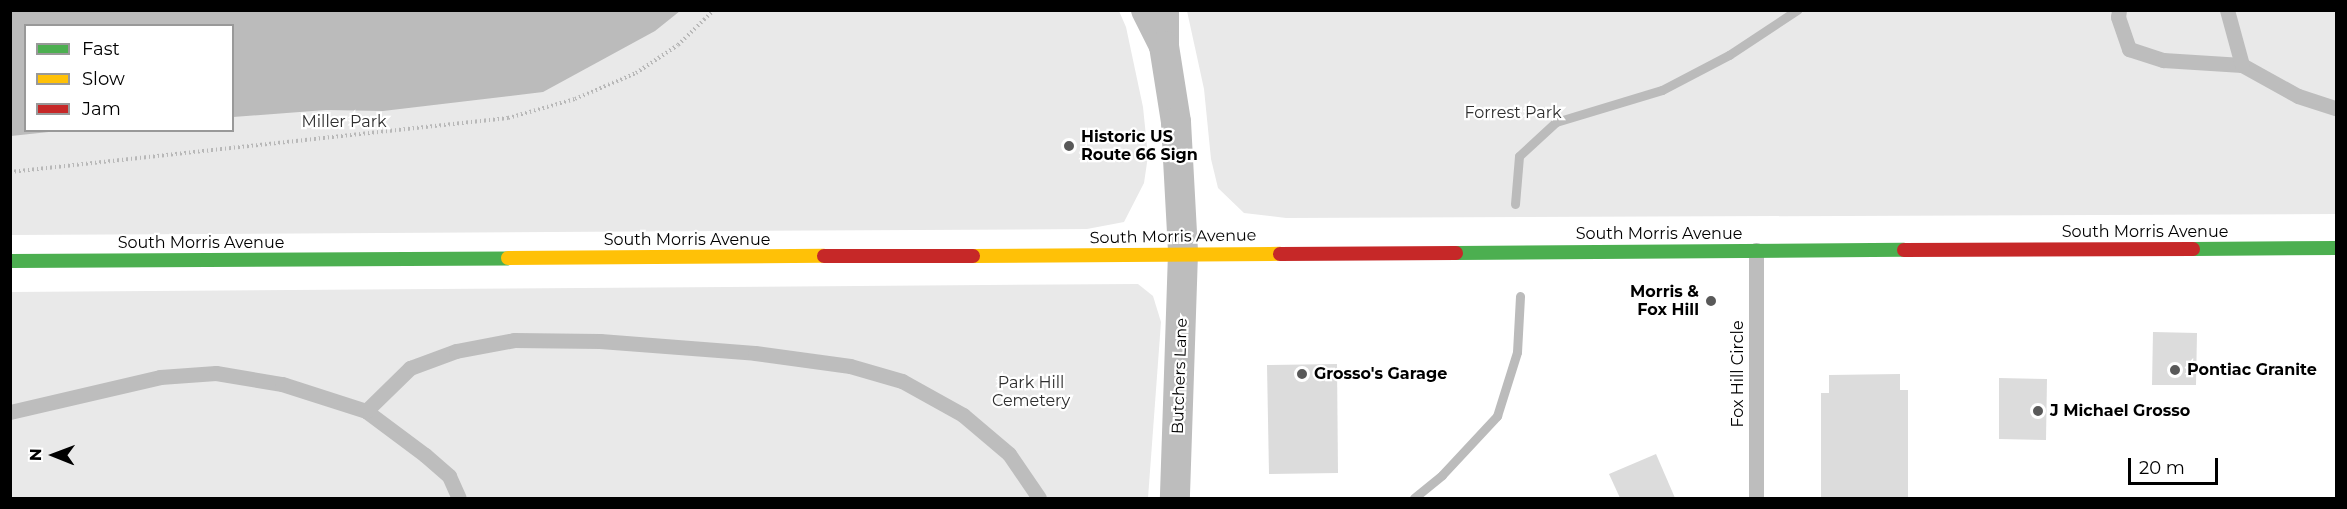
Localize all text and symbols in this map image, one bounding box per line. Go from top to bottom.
legend [24,24,234,132]
text: Fast [82,38,120,60]
text: Slow [82,68,125,90]
text: Jam [82,98,121,120]
park label: Forrest Park [1464,103,1562,123]
park label: Miller Park [301,112,387,132]
place label: Historic US Route 66 Sign [1081,127,1198,165]
marker: Historic US Route 66 Sign [1062,139,1076,153]
street label: South Morris Avenue [2062,222,2228,242]
street label: South Morris Avenue [1576,224,1742,244]
street label: South Morris Avenue [1089,226,1257,248]
street label: South Morris Avenue [604,230,770,250]
street label: South Morris Avenue [118,233,284,253]
place label: Morris & Fox Hill [1630,282,1699,320]
marker: Morris & Fox Hill [1704,294,1718,308]
street label: Butchers Lane [1168,318,1192,434]
street label: Fox Hill Circle [1728,320,1748,428]
place label: Pontiac Granite [2187,360,2317,380]
marker: Pontiac Granite [2168,363,2182,377]
place label: Grosso's Garage [1314,364,1447,384]
marker: Grosso's Garage [1295,367,1309,381]
park label: Park Hill Cemetery [992,373,1070,411]
place label: J Michael Grosso [2050,401,2190,421]
marker: J Michael Grosso [2031,404,2045,418]
north arrow [24,425,84,485]
scale bar [2131,446,2221,484]
text: N [26,448,45,461]
text: 20 m [2139,457,2185,479]

